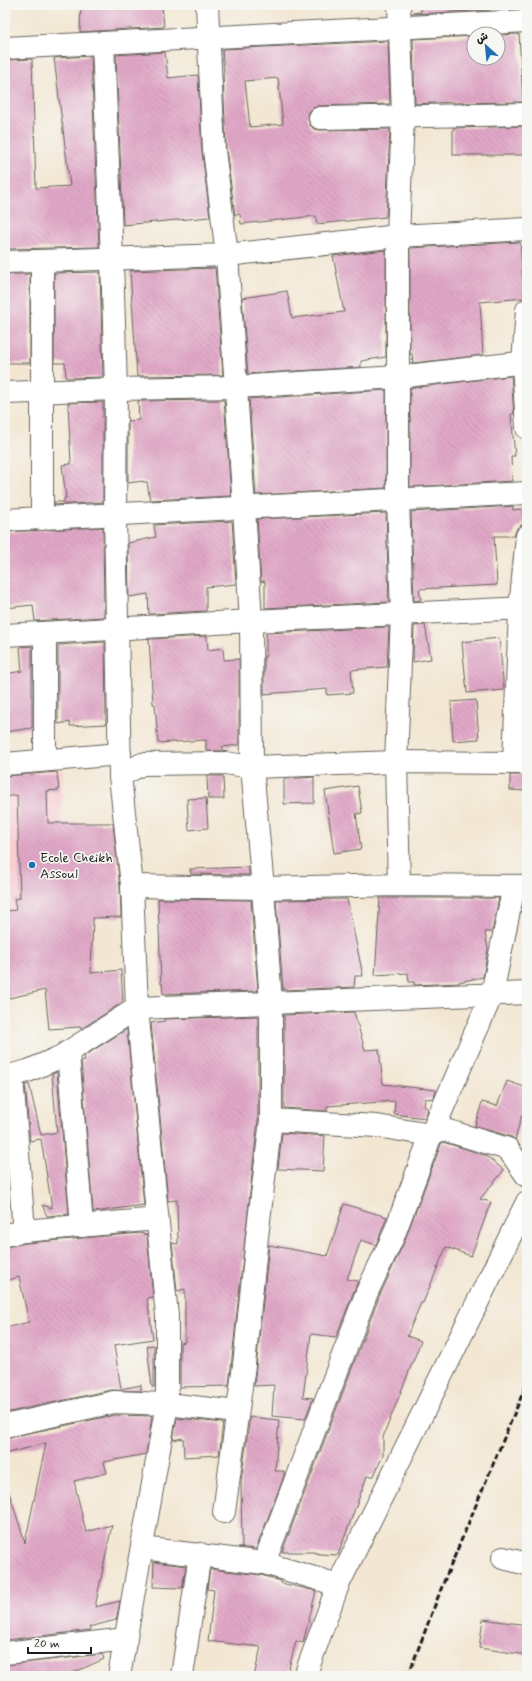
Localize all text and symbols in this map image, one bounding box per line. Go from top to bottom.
north arrow [466,26,506,66]
text: ش [473,29,490,47]
place label: Ecole Cheikh Assoul [40,849,113,883]
marker: Ecole Cheikh Assoul [27,860,37,870]
scale bar [28,1629,91,1655]
text: 20 m [34,1636,60,1652]

